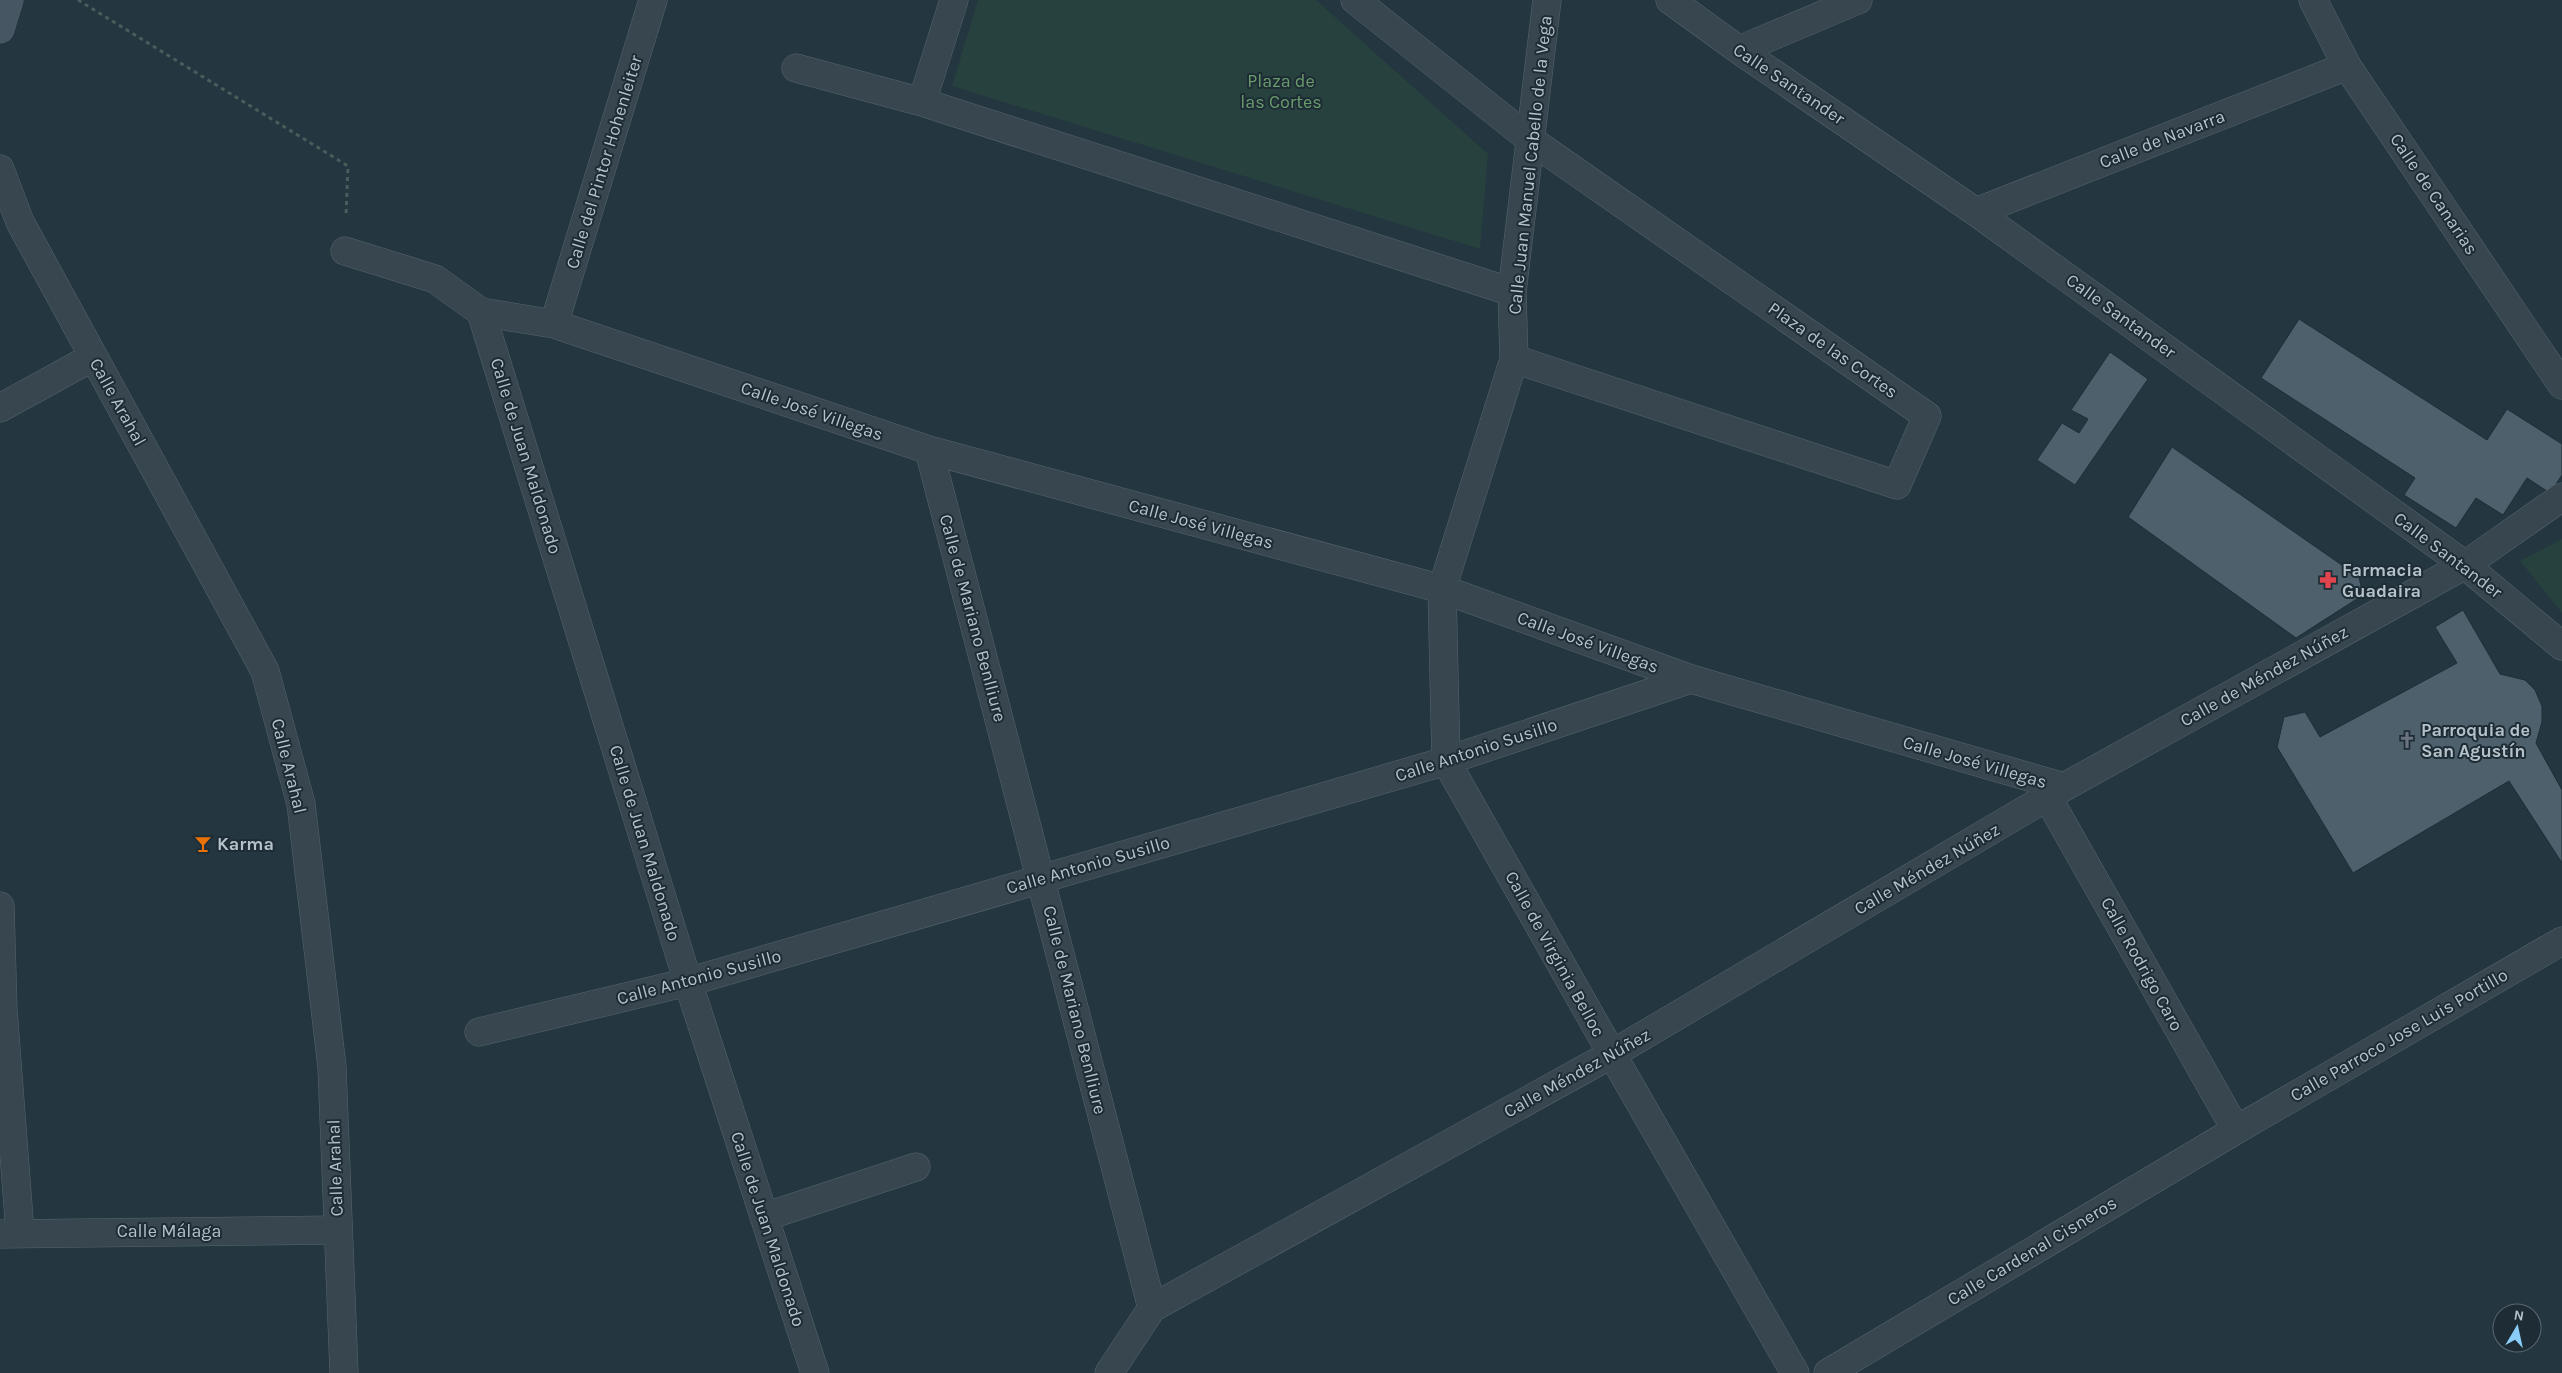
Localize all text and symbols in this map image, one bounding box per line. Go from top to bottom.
street label: Calle Juan Manuel Cabello de la Vega [1503,14,1557,316]
street label: Calle Santander [1729,38,1850,130]
street label: Calle del Pintor Hohenleiter [561,52,647,272]
park label: Plaza de las Cortes [1240,70,1322,113]
street label: Calle de Navarra [2096,105,2228,173]
street label: Calle de Canarias [2385,129,2483,259]
street label: Calle Santander [2062,269,2181,363]
street label: Plaza de las Cortes [1764,297,1902,403]
street label: Calle Arahal [85,354,151,450]
street label: Calle de Juan Maldonado [486,355,566,557]
street label: Calle José Villegas [738,376,886,446]
street label: Calle José Villegas [1126,494,1276,554]
street label: Calle Santander [2389,507,2507,603]
street label: Calle de Mariano Benlliure [935,512,1011,724]
place label: Farmacia Guadaira [2342,559,2423,602]
pharmacy icon: Farmacia Guadaira [2318,570,2338,590]
street label: Calle José Villegas [1514,606,1662,678]
street label: Calle de Méndez Núñez [2176,621,2352,731]
street label: Calle Antonio Susillo [1392,713,1560,787]
street label: Calle Arahal [267,716,311,816]
place label: Parroquia de San Agustín [2421,719,2530,762]
church icon: Parroquia de San Agustín [2397,730,2417,750]
street label: Calle José Villegas [1900,731,2050,793]
street label: Calle de Juan Maldonado [605,742,685,944]
street label: Calle Méndez Núñez [1850,818,2004,920]
street label: Calle Antonio Susillo [1004,831,1172,899]
place label: Karma [217,833,274,855]
bar icon: Karma [193,834,213,854]
street label: Calle de Virginia Belloc [1500,867,1610,1041]
street label: Calle Rodrigo Caro [2096,893,2188,1035]
street label: Calle de Mariano Benlliure [1038,904,1112,1116]
street label: Calle Antonio Susillo [614,944,784,1010]
street label: Calle Parroco Jose Luis Portillo [2286,964,2512,1106]
street label: Calle Méndez Núñez [1500,1024,1654,1122]
street label: Calle Arahal [322,1119,348,1217]
street label: Calle de Juan Maldonado [726,1129,810,1329]
street label: Calle Cardenal Cisneros [1943,1192,2121,1310]
street label: Calle Málaga [117,1220,221,1242]
north arrow [2492,1303,2542,1353]
text: N [2513,1306,2525,1325]

